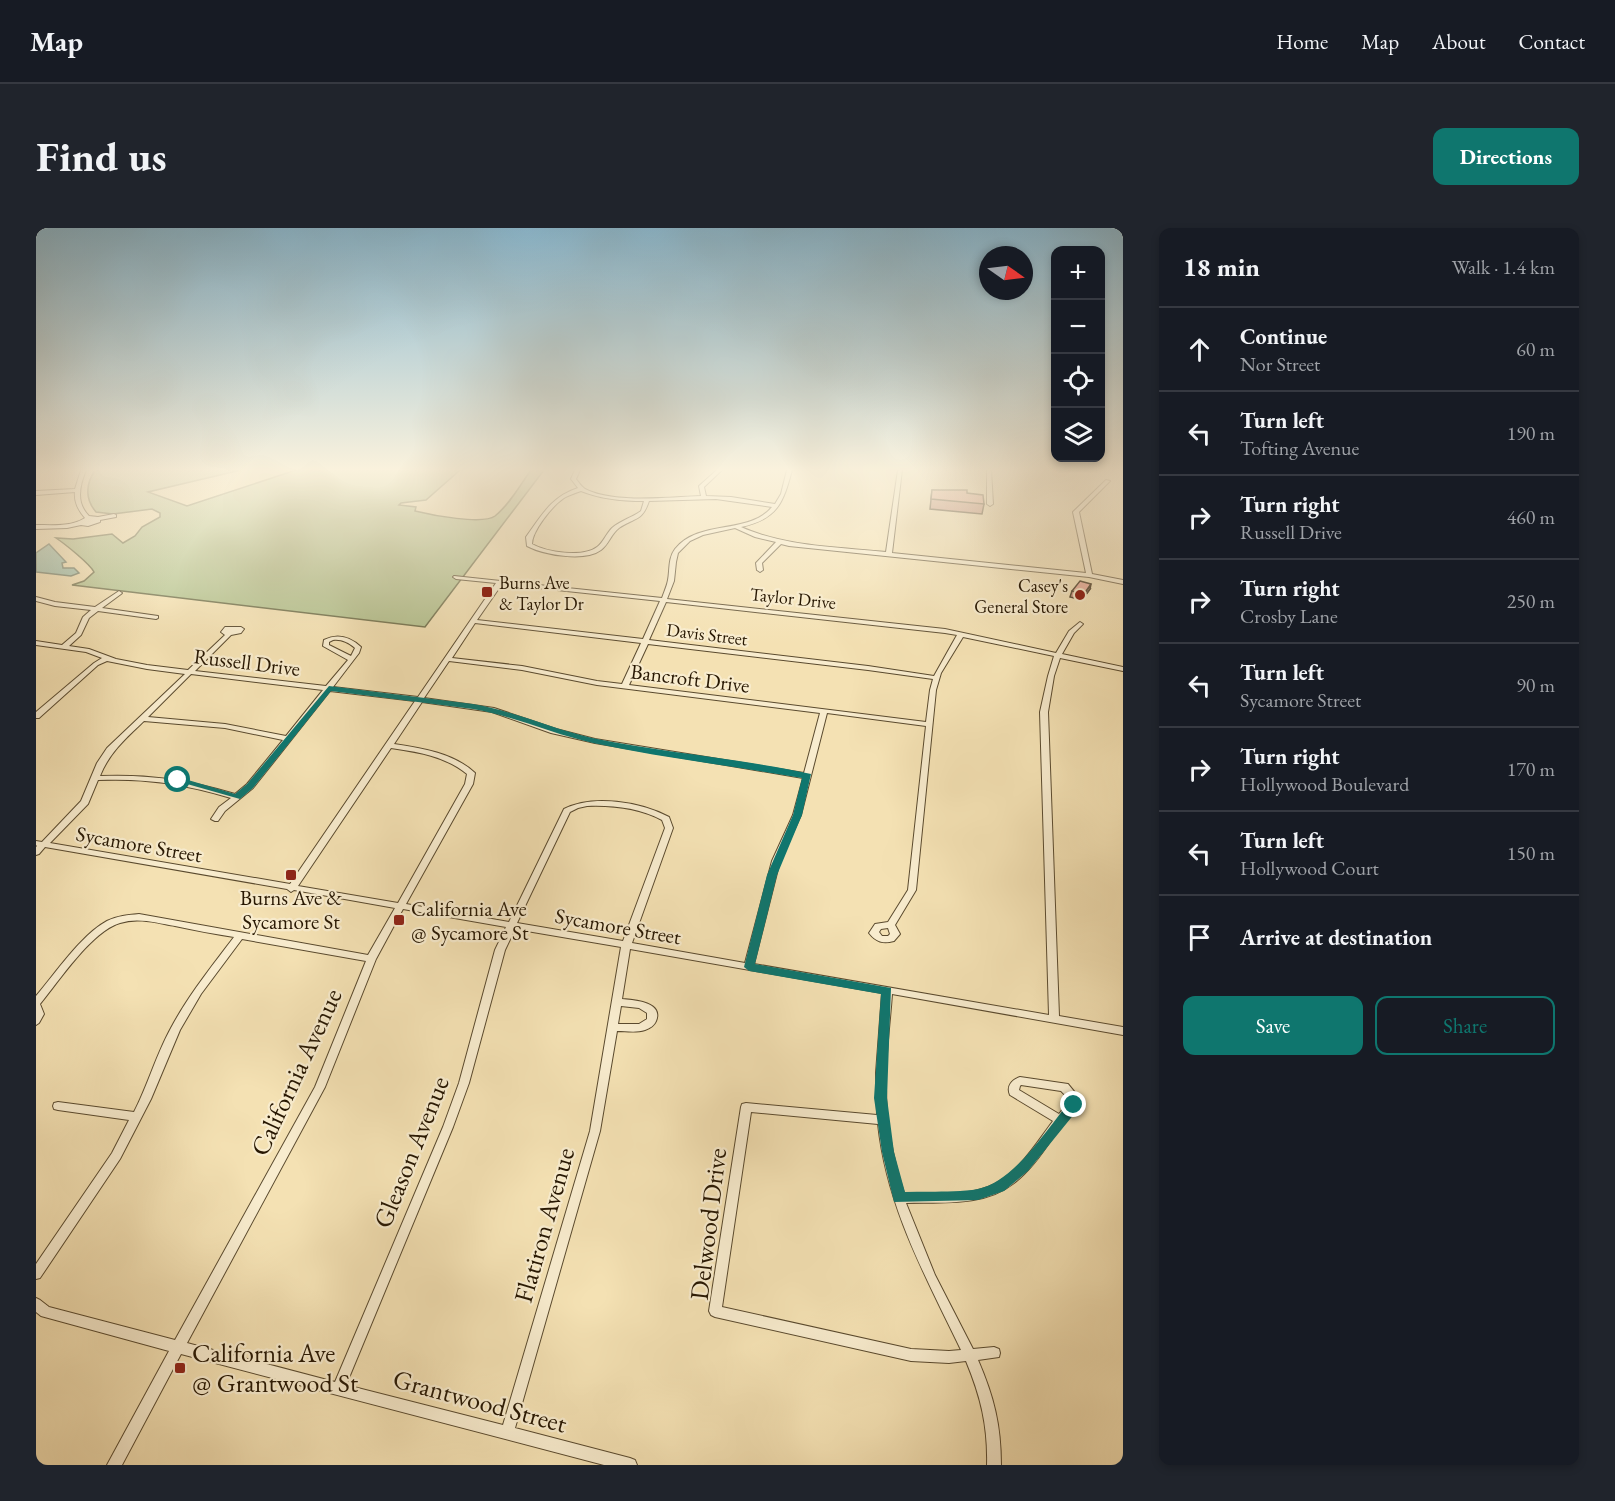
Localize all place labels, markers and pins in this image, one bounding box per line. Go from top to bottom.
place label: Burns Ave & Taylor Dr [499,571,584,615]
place label: Casey's General Store [974,574,1068,618]
marker: Burns Ave & Taylor Dr [480,585,494,599]
marker: Casey's General Store [1073,588,1087,602]
marker: Burns Ave & Sycamore St [284,868,298,882]
place label: Burns Ave & Sycamore St [240,884,342,935]
place label: California Ave @ Sycamore St [411,895,529,946]
marker: California Ave @ Sycamore St [392,913,406,927]
place label: California Ave @ Grantwood St [192,1336,358,1400]
marker: California Ave @ Grantwood St [173,1361,187,1375]

